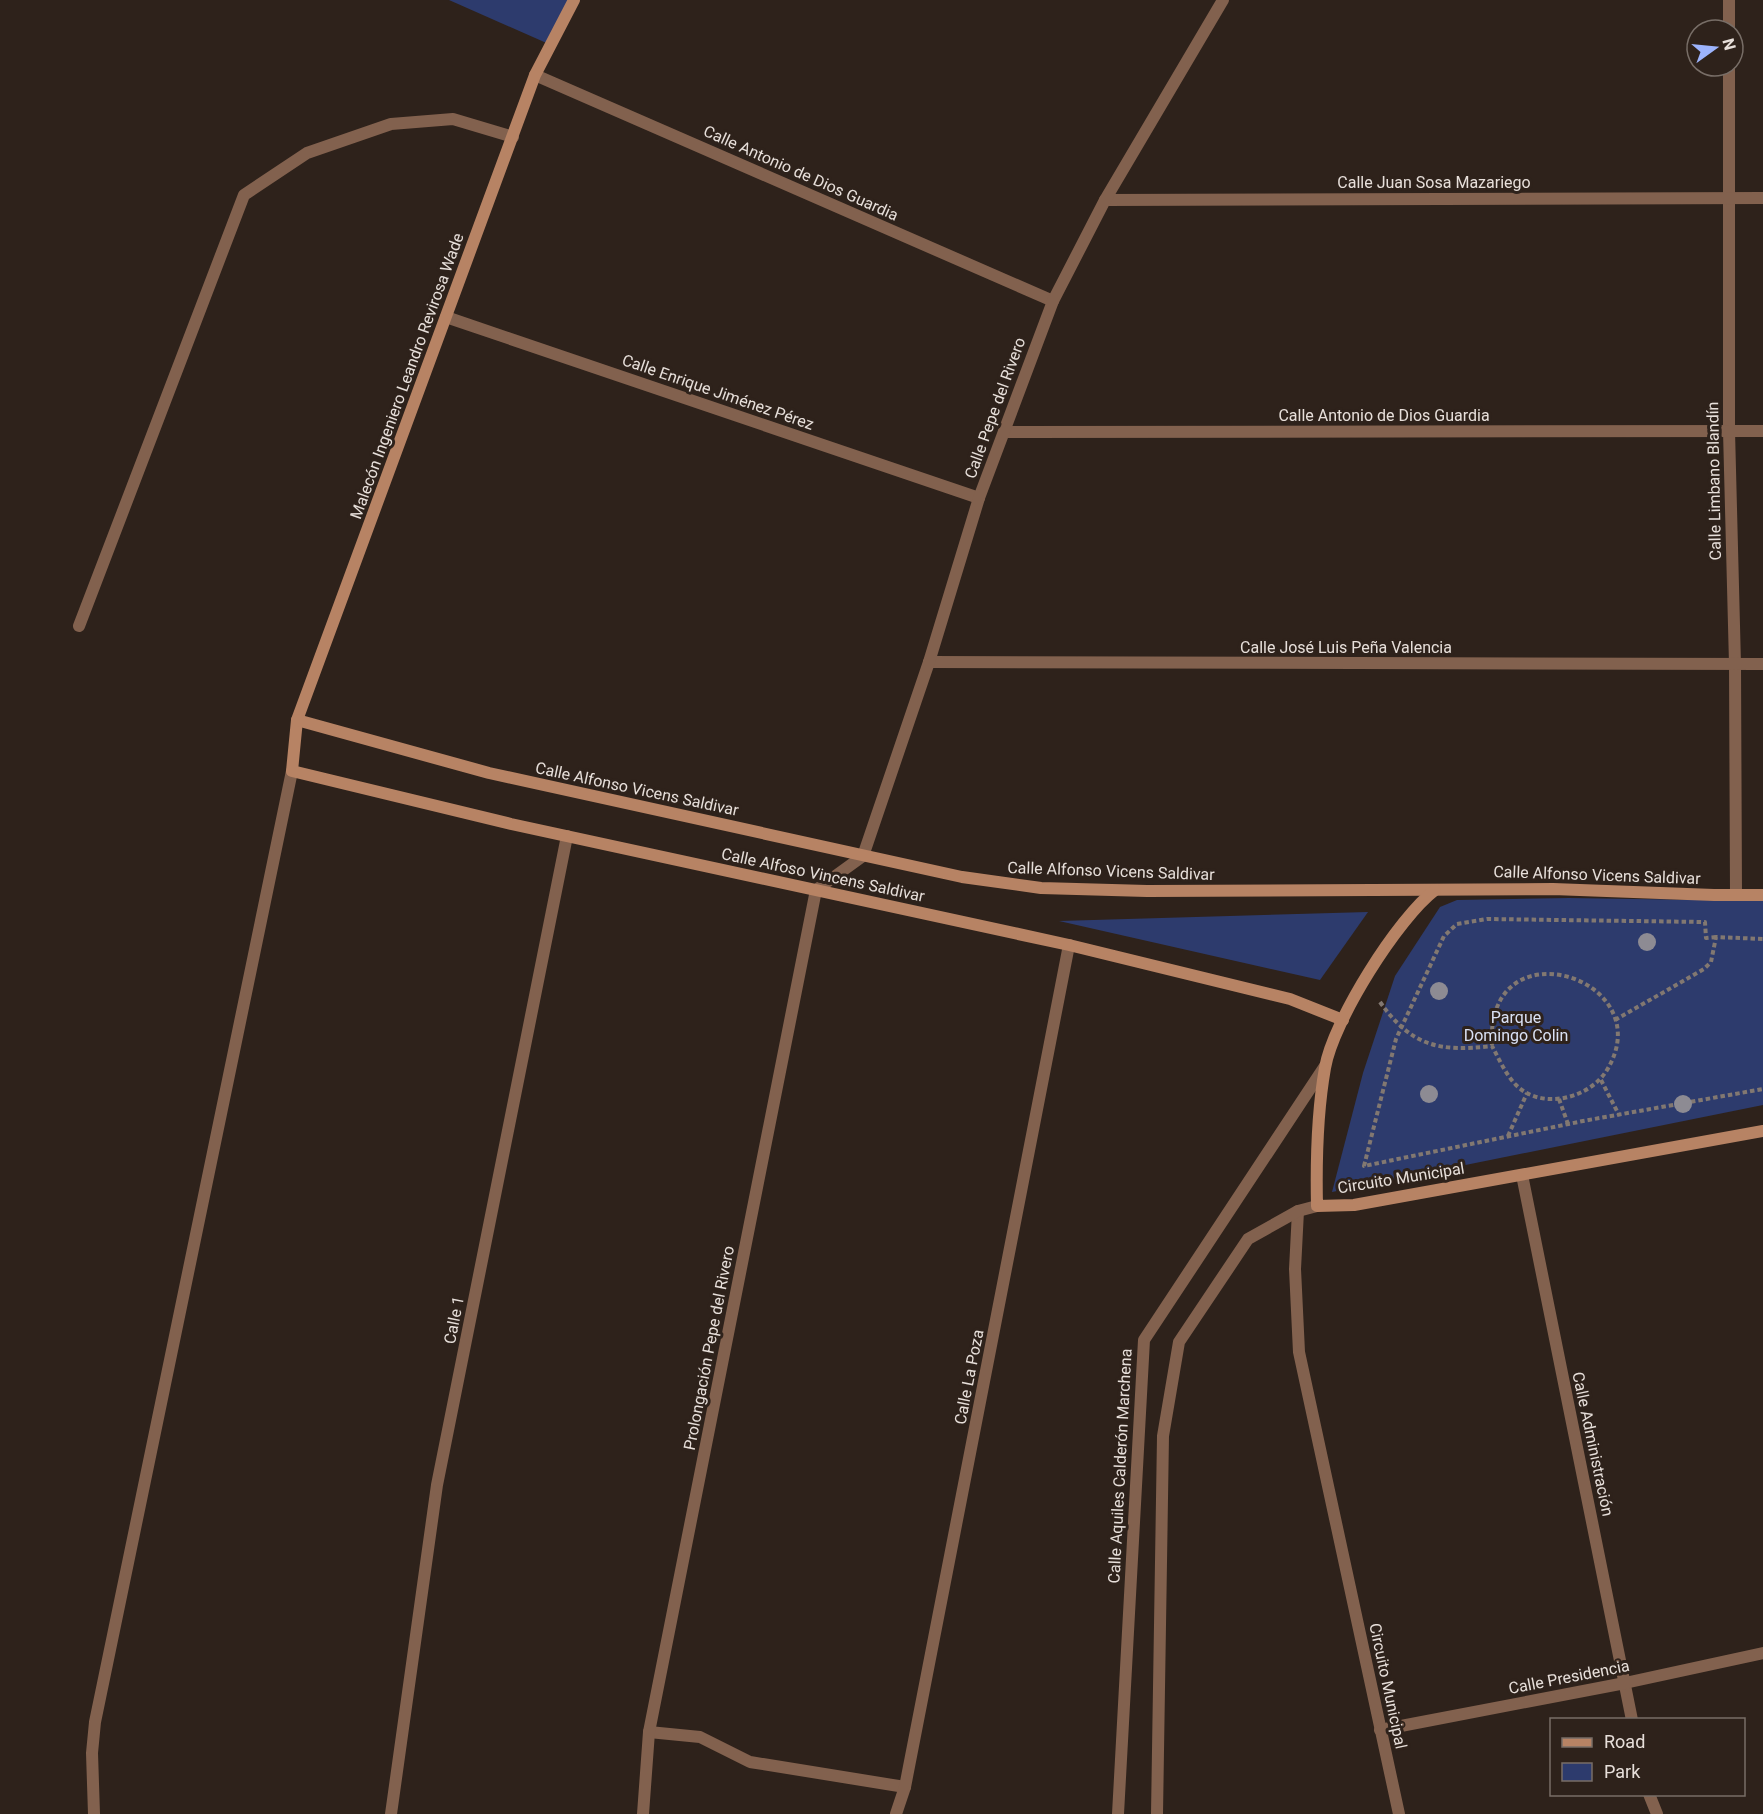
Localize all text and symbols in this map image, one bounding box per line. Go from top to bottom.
north arrow [1685,18,1745,78]
text: N [1718,36,1740,52]
street label: Calle Antonio de Dios Guardia [701,121,901,225]
street label: Calle Juan Sosa Mazariego [1337,173,1531,192]
street label: Malecón Ingeniero Leandro Revirosa Wade [346,230,468,522]
street label: Calle Pepe del Rivero [961,335,1029,481]
street label: Calle Enrique Jiménez Pérez [620,350,816,434]
street label: Calle Limbano Blandín [1703,401,1725,561]
street label: Calle Antonio de Dios Guardia [1278,406,1490,425]
street label: Calle José Luis Peña Valencia [1240,638,1452,657]
street label: Calle Alfonso Vicens Saldivar [534,758,741,820]
street label: Calle Alfoso Vincens Saldivar [720,844,927,906]
street label: Calle Alfonso Vicens Saldivar [1007,858,1216,884]
street label: Calle Alfonso Vicens Saldivar [1493,862,1702,888]
park label: Parque Domingo Colin [1464,1008,1568,1045]
street label: Circuito Municipal [1336,1159,1466,1197]
street label: Prolongación Pepe del Rivero [680,1244,738,1452]
street label: Calle 1 [440,1294,468,1346]
street label: Calle La Poza [950,1328,988,1426]
street label: Calle Aquiles Calderón Marchena [1104,1348,1136,1584]
street label: Calle Administración [1568,1370,1618,1518]
street label: Circuito Municipal [1365,1621,1411,1751]
street label: Calle Presidencia [1507,1656,1631,1698]
legend [1550,1718,1745,1796]
text: Road [1604,1731,1645,1752]
text: Park [1604,1761,1641,1782]

